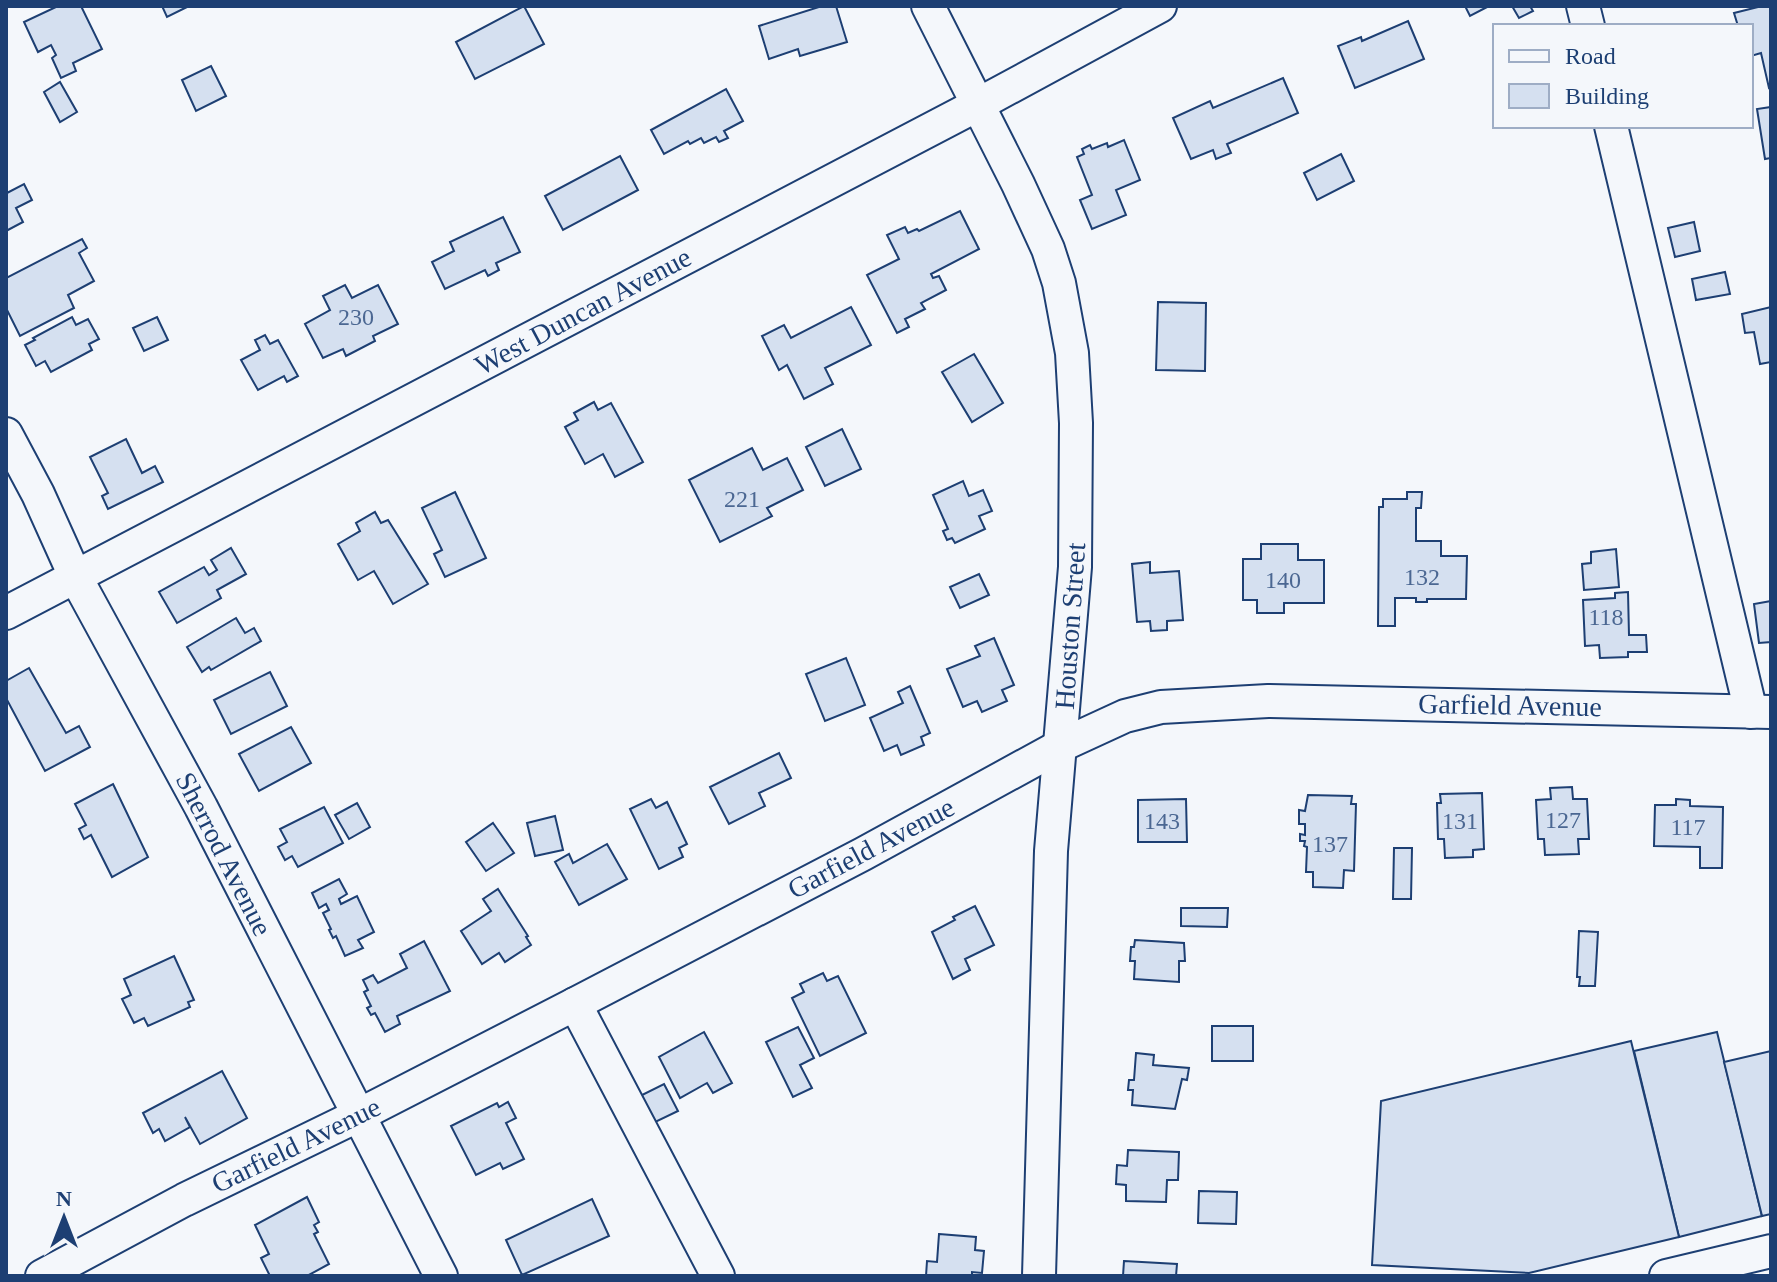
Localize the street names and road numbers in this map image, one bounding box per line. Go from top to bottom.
street label: West Duncan Avenue [470,241,696,381]
street label: Houston Street [1049,541,1091,710]
street label: Garfield Avenue [1418,688,1602,722]
street label: Sherrod Avenue [170,767,278,941]
street label: Garfield Avenue [783,791,959,905]
street label: Garfield Avenue [207,1091,385,1199]

